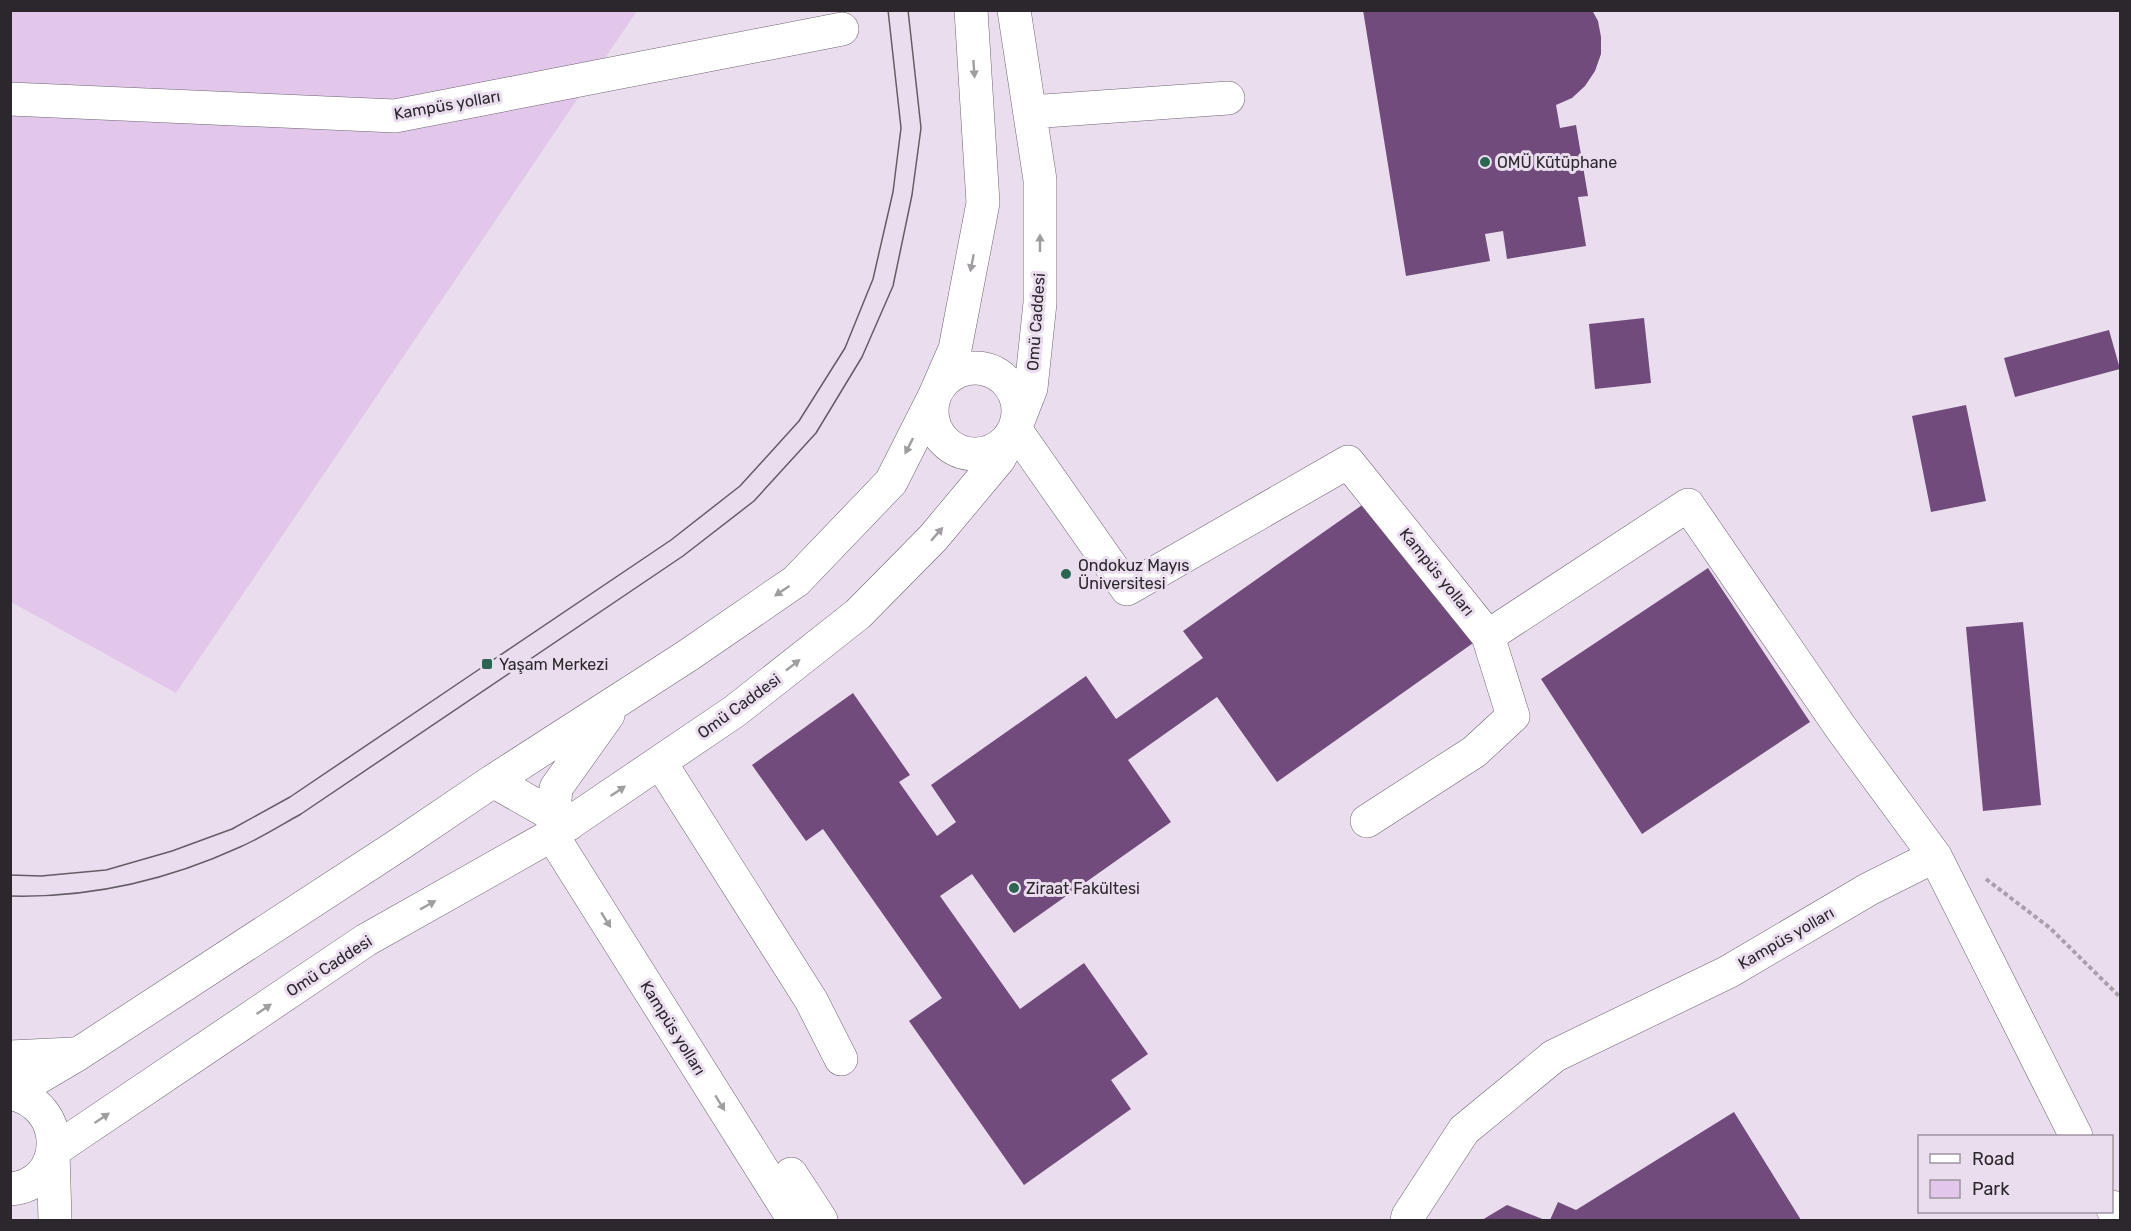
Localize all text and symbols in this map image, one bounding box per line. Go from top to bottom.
one-way arrow [970,59,979,78]
street label: Kampüs yolları [392,86,502,124]
place label: OMÜ Kütüphane [1497,153,1617,172]
marker: OMÜ Kütüphane [1478,155,1492,169]
one-way arrow [1035,233,1045,252]
one-way arrow [967,253,976,272]
street label: Omü Caddesi [1023,272,1049,372]
one-way arrow [904,437,914,454]
street label: Kampüs yolları [1396,524,1478,620]
one-way arrow [930,526,943,541]
place label: Ondokuz Mayıs Üniversitesi [1078,556,1189,593]
marker: Ondokuz Mayıs Üniversitesi [1059,567,1073,581]
one-way arrow [775,585,791,597]
place label: Yaşam Merkezi [499,655,608,674]
marker: Yaşam Merkezi [480,657,494,671]
one-way arrow [785,659,801,672]
street label: Omü Caddesi [694,669,784,743]
one-way arrow [609,785,625,797]
place label: Ziraat Fakültesi [1026,879,1140,898]
marker: Ziraat Fakültesi [1007,881,1021,895]
one-way arrow [420,900,437,910]
street label: Kampüs yolları [1735,903,1837,973]
one-way arrow [600,912,611,928]
street label: Omü Caddesi [283,931,375,1001]
street label: Kampüs yolları [636,977,710,1079]
one-way arrow [255,1003,271,1015]
one-way arrow [715,1095,726,1111]
one-way arrow [94,1113,110,1124]
legend [1918,1135,2113,1213]
text: Road [1972,1148,2015,1170]
text: Park [1972,1178,2010,1200]

